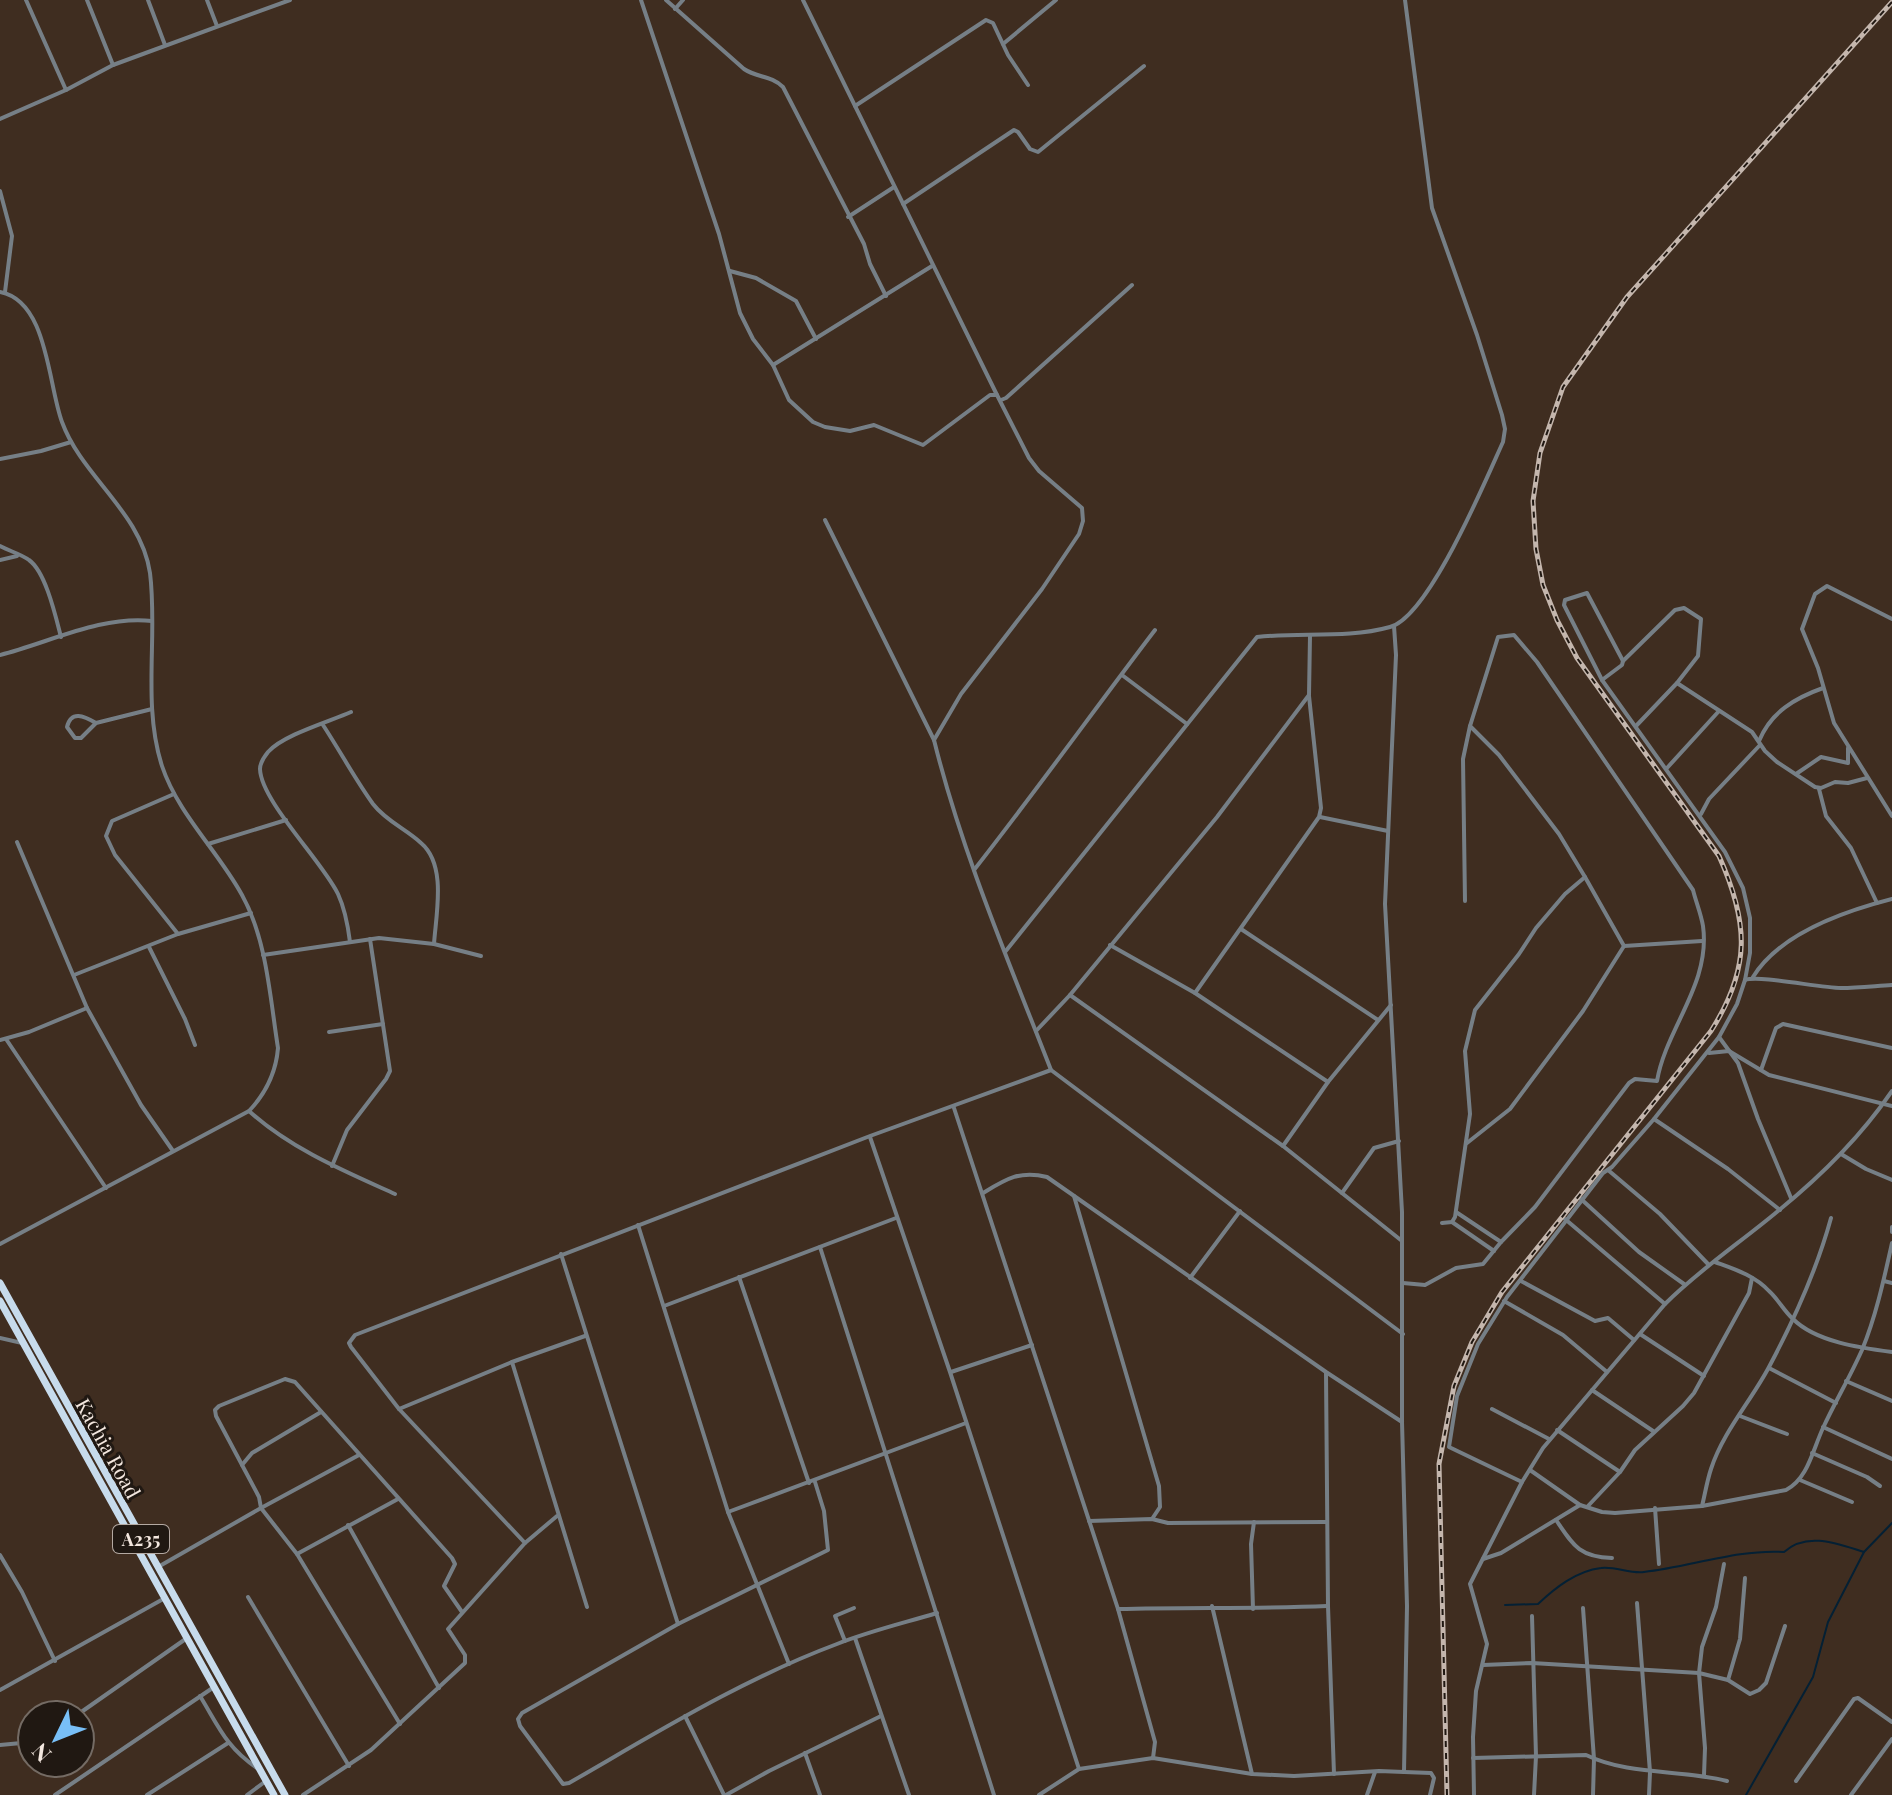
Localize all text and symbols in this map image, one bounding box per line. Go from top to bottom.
street label: Kachia Road [70,1393,148,1503]
road number: A235 [113,1525,169,1553]
north arrow [16,1699,96,1779]
text: N [24,1737,57,1769]

